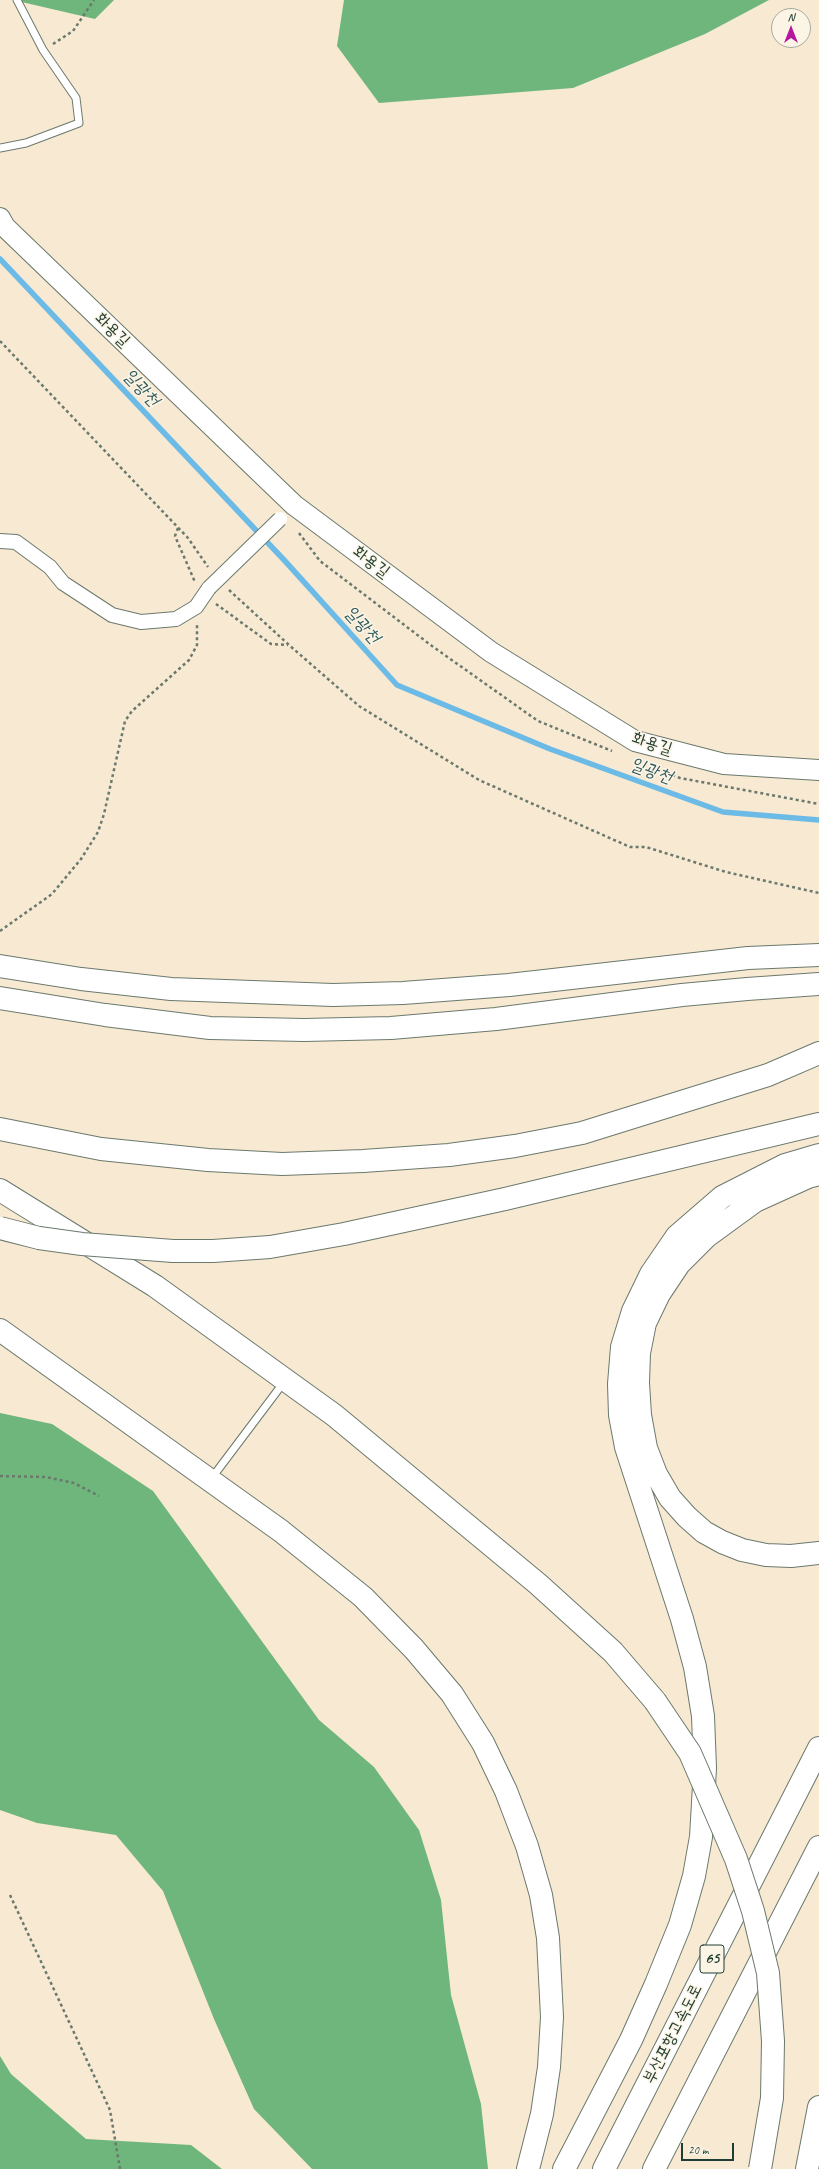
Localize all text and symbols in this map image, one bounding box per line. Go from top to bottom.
north arrow [771,8,811,48]
text: N [788,10,794,24]
street label: 화용길 [90,308,134,352]
water label: 일광천 [118,365,164,411]
street label: 화용길 [348,542,394,582]
water label: 일광천 [339,602,385,648]
street label: 화용길 [629,728,675,760]
water label: 일광천 [627,753,675,789]
road number: 65 [700,1945,724,1973]
street label: 부산포항고속도로 [639,1981,707,2087]
scale bar [683,2135,736,2161]
text: 20 m [688,2142,708,2158]

